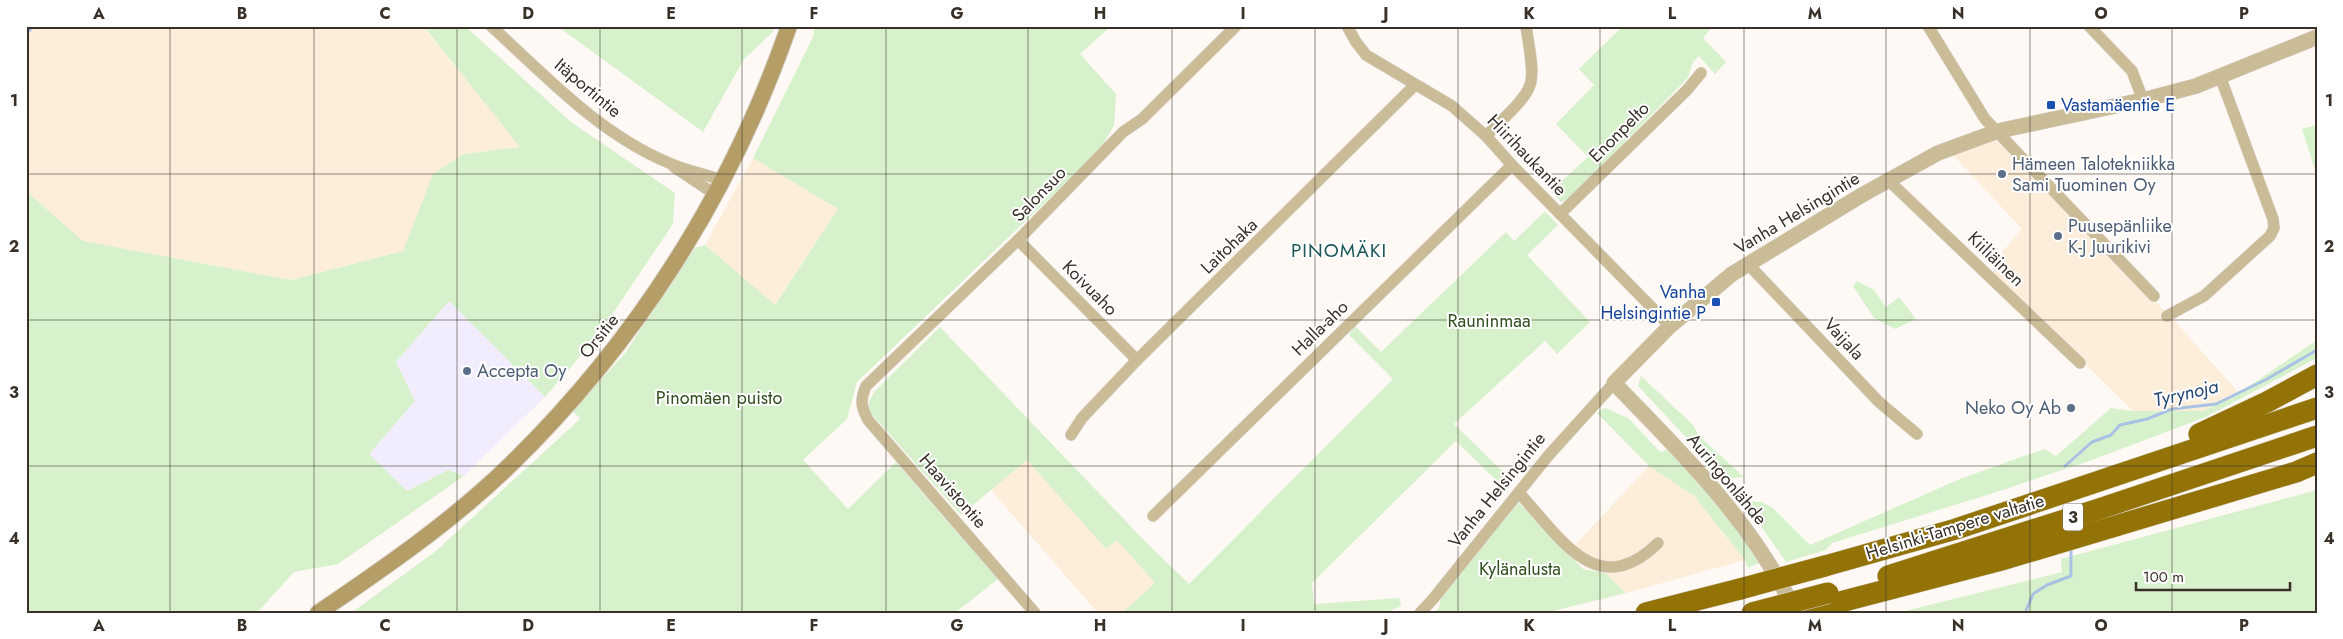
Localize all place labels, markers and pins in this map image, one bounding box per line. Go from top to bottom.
place label: Vastamäentie E [2061,92,2175,118]
marker: Vastamäentie E [2045,99,2057,111]
place label: Hämeen Talotekniikka Sami Tuominen Oy [2012,151,2175,198]
marker: Hämeen Talotekniikka Sami Tuominen Oy [1996,168,2008,180]
place label: Puusepänliike K-J Juurikivi [2068,213,2172,260]
marker: Puusepänliike K-J Juurikivi [2052,230,2064,242]
place label: Vanha Helsingintie P [1600,279,1706,326]
marker: Vanha Helsingintie P [1710,296,1722,308]
place label: Accepta Oy [477,358,566,384]
marker: Accepta Oy [461,365,473,377]
place label: Neko Oy Ab [1965,395,2061,421]
marker: Neko Oy Ab [2065,402,2077,414]

